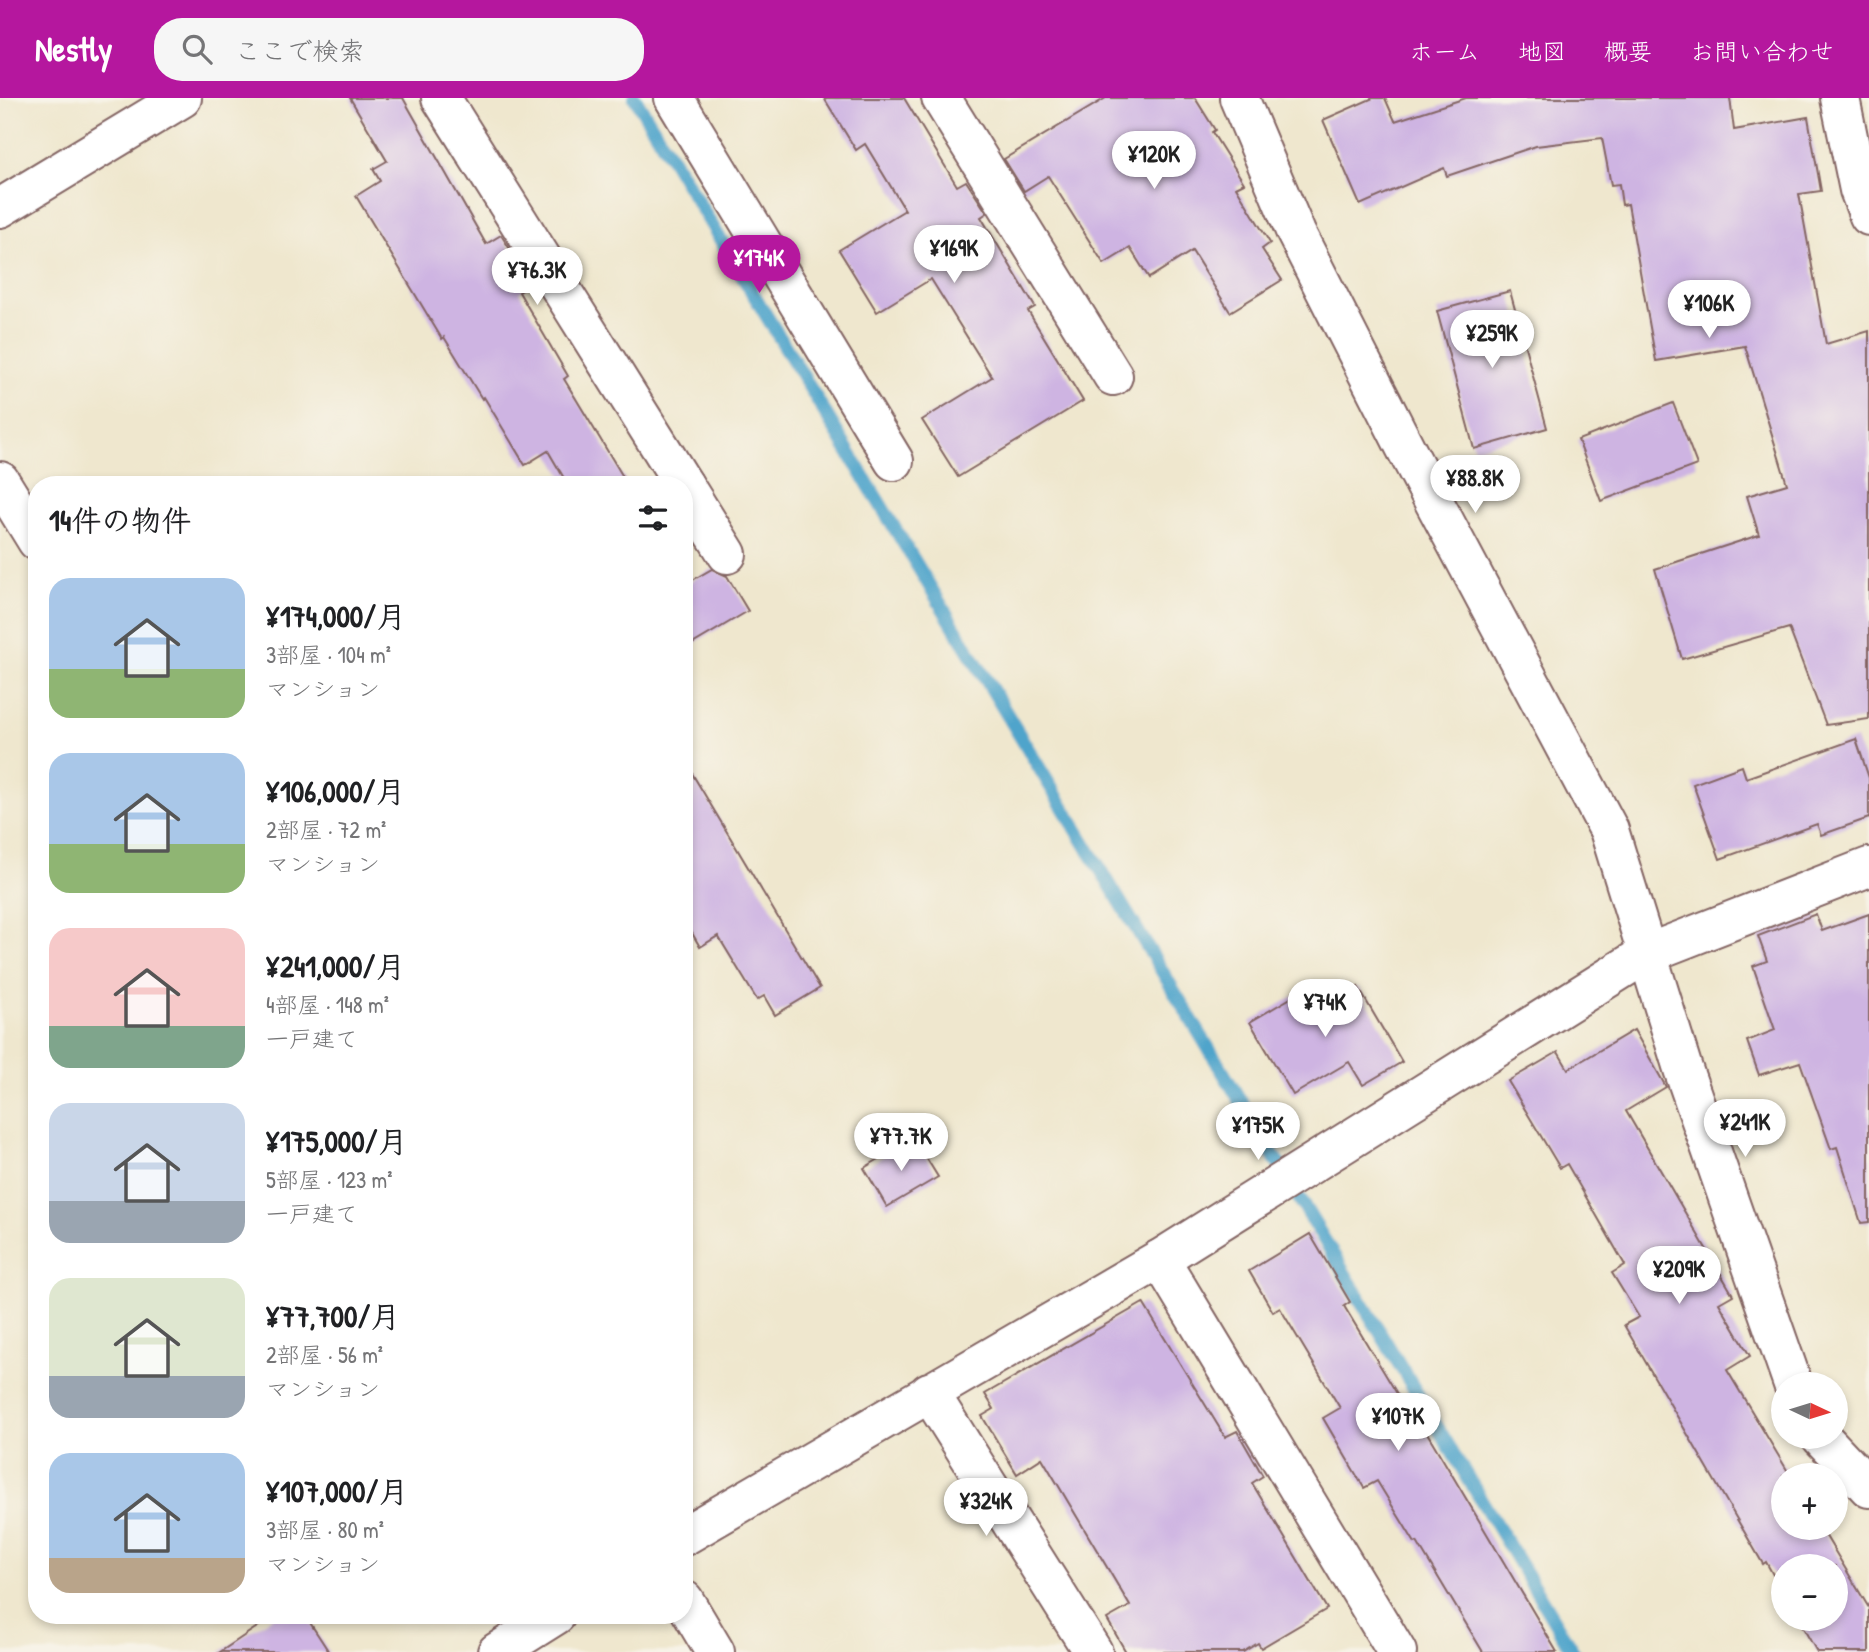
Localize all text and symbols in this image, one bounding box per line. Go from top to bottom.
search box [154,18,644,81]
text: Nestly [35,27,112,71]
icon: search [178,30,216,68]
text: ここで検索 [234,33,365,68]
text: ホーム [1409,35,1480,67]
text: 地図 [1518,35,1566,67]
text: 概要 [1604,35,1652,67]
text: お問い合わせ [1690,35,1834,67]
pin: ¥120K [1105,132,1203,191]
text: ¥120K [1128,138,1180,169]
pin: ¥169K [905,226,1003,285]
text: ¥169K [930,232,978,263]
pin: ¥174K [710,236,808,295]
text: ¥174K [733,242,785,273]
pin: ¥76.3K [480,248,594,307]
text: ¥76.3K [508,254,566,285]
pin: ¥106K [1660,280,1758,340]
text: ¥106K [1684,287,1734,318]
pin: ¥259K [1443,310,1541,370]
text: ¥259K [1466,317,1518,348]
pin: ¥88.8K [1418,456,1532,515]
text: ¥88.8K [1446,462,1504,493]
icon: filters [634,499,672,537]
text: 14件の物件 [49,500,191,540]
text: ¥174,000/月 [266,596,406,636]
icon: home [105,606,189,690]
text: 3部屋 · 104 m² [266,639,391,670]
text: マンション [266,673,380,704]
text: ¥106,000/月 [266,771,405,811]
icon: home [105,781,189,865]
text: 2部屋 · 72 m² [266,814,386,845]
text: マンション [266,848,380,879]
text: ¥241,000/月 [266,946,405,986]
icon: home [105,956,189,1040]
pin: ¥74K [1284,979,1366,1039]
text: ¥74K [1304,986,1346,1017]
text: 4部屋 · 148 m² [266,989,389,1020]
text: 一戸建て [266,1023,358,1054]
pin: ¥241K [1696,1100,1794,1159]
pin: ¥175K [1209,1102,1307,1162]
text: ¥241K [1720,1106,1770,1137]
text: ¥175K [1232,1109,1284,1140]
pin: ¥77.7K [844,1114,958,1173]
text: ¥77.7K [870,1120,932,1151]
text: ¥175,000/月 [266,1121,407,1161]
icon: home [105,1131,189,1215]
text: 5部屋 · 123 m² [266,1164,393,1195]
text: 一戸建て [266,1198,358,1229]
pin: ¥209K [1630,1246,1728,1306]
text: ¥209K [1653,1253,1705,1284]
text: ¥77,700/月 [266,1296,400,1336]
icon: home [105,1306,189,1390]
text: 2部屋 · 56 m² [266,1339,383,1370]
north arrow [1771,1372,1848,1449]
map controls [1771,1372,1848,1631]
text: マンション [266,1373,380,1404]
pin: ¥107K [1349,1394,1447,1453]
text: ¥107K [1372,1400,1424,1431]
button: + [1771,1463,1848,1540]
text: ¥107,000/月 [266,1471,408,1511]
pin: ¥324K [937,1478,1035,1538]
icon: home [105,1481,189,1565]
text: ¥324K [960,1485,1012,1516]
text: 3部屋 · 80 m² [266,1514,384,1545]
text: マンション [266,1548,380,1579]
button: − [1771,1554,1848,1631]

